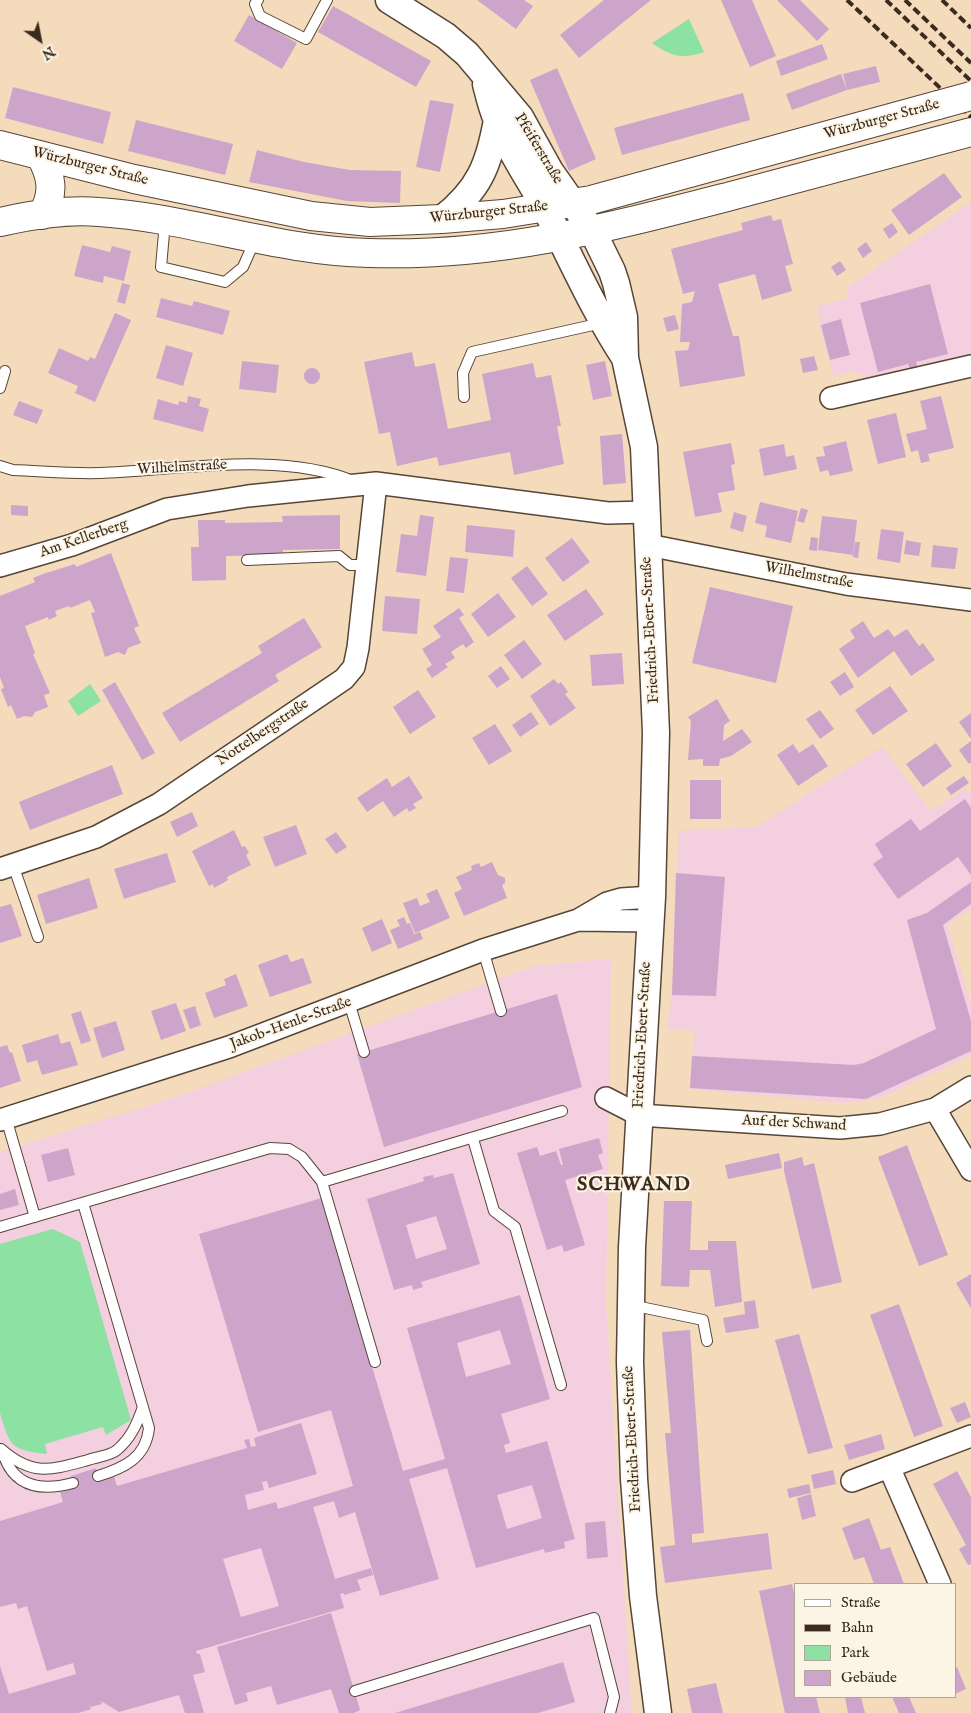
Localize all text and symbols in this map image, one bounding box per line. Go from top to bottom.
north arrow [15,15,65,65]
text: N [38,42,58,63]
street label: Würzburger Straße [822,96,942,144]
street label: Pfeiferstraße [510,110,566,188]
street label: Würzburger Straße [30,144,150,190]
street label: Würzburger Straße [429,198,549,228]
street label: Wilhelmstraße [137,457,227,479]
street label: Am Kellerberg [38,516,130,562]
street label: Friedrich-Ebert-Straße [638,556,664,704]
street label: Wilhelmstraße [763,559,855,593]
street label: Nottelbergstraße [213,695,313,771]
street label: Friedrich-Ebert-Straße [630,961,656,1109]
street label: Jakob-Henle-Straße [228,994,354,1054]
street label: Auf der Schwand [741,1112,847,1136]
district label: SCHWAND [576,1174,692,1198]
street label: Friedrich-Ebert-Straße [620,1365,646,1513]
legend [794,1583,956,1698]
text: Straße [841,1593,880,1612]
text: Bahn [841,1618,873,1637]
text: Park [841,1643,870,1662]
text: Gebäude [841,1668,897,1687]

